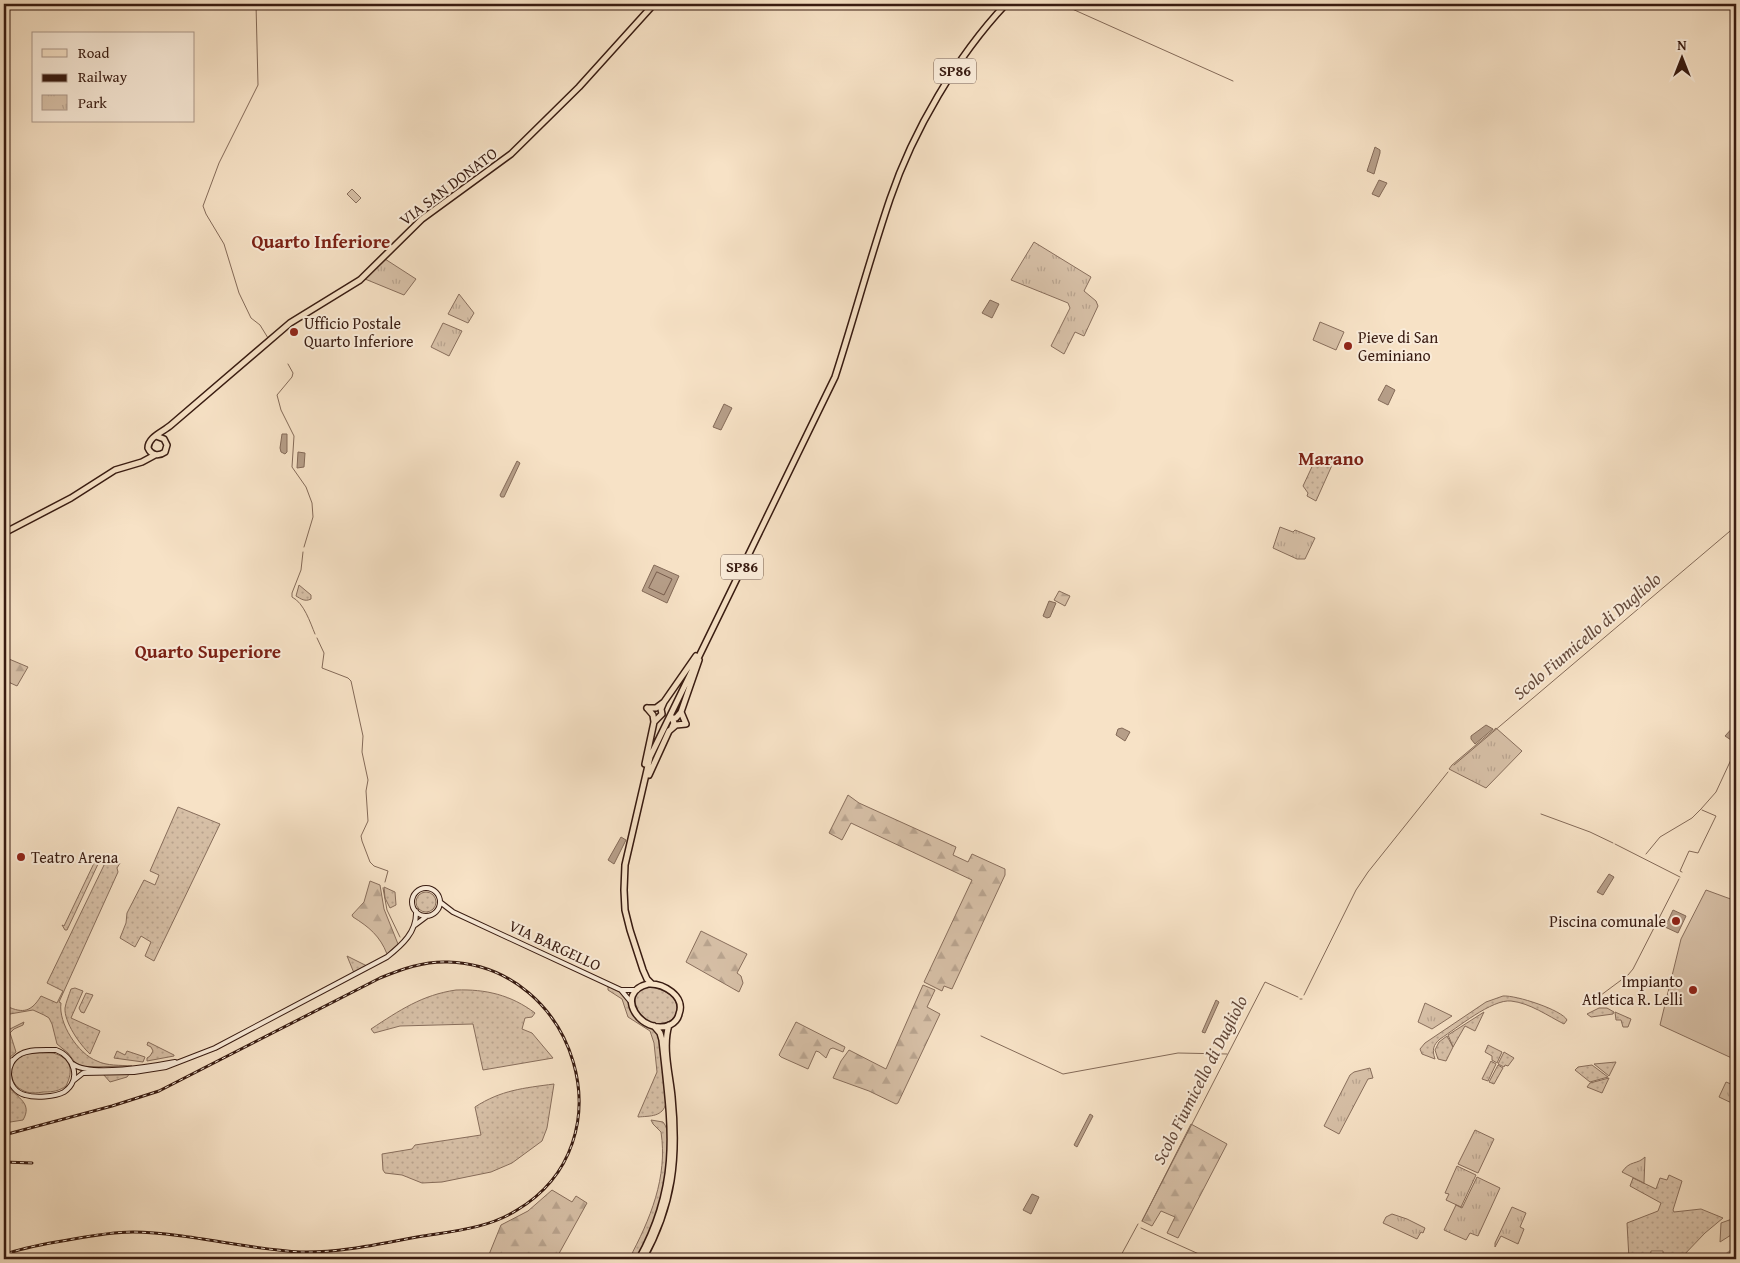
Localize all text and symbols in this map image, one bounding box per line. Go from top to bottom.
legend [32,32,195,122]
north arrow [1658,32,1708,82]
text: N [1677,35,1687,55]
text: Road [78,42,109,63]
road number: SP86 [934,58,976,84]
text: Railway [78,66,128,87]
text: Park [78,92,107,113]
street label: VIA SAN DONATO [394,141,502,231]
district label: Quarto Inferiore [252,227,390,255]
place label: Ufficio Postale Quarto Inferiore [304,311,414,353]
place label: Pieve di San Geminiano [1358,325,1438,367]
marker: Ufficio Postale Quarto Inferiore [288,326,300,338]
marker: Pieve di San Geminiano [1342,340,1354,352]
district label: Marano [1298,444,1364,472]
road number: SP86 [721,554,763,580]
water label: Scolo Fiumicello di Dugliolo [1507,565,1667,706]
district label: Quarto Superiore [135,637,281,665]
place label: Teatro Arena [31,845,119,869]
marker: Teatro Arena [15,851,27,863]
place label: Piscina comunale [1549,909,1666,933]
street label: VIA BARGELLO [505,913,605,977]
marker: Piscina comunale [1670,915,1682,927]
place label: Impianto Atletica R. Lelli [1582,969,1684,1011]
marker: Impianto Atletica R. Lelli [1687,984,1699,996]
water label: Scolo Fiumicello di Dugliolo [1145,990,1254,1169]

